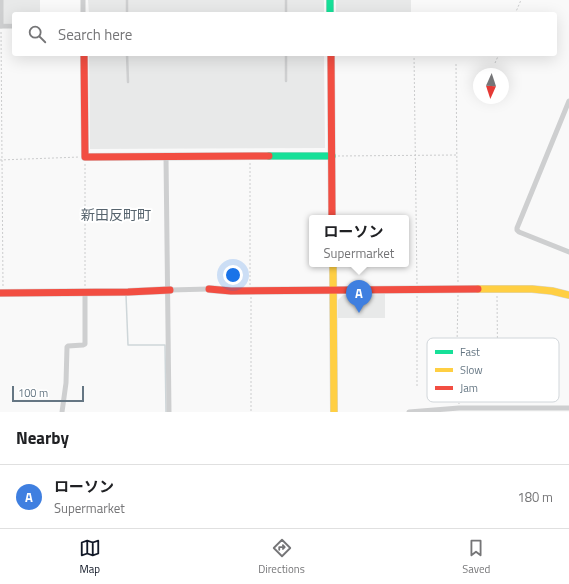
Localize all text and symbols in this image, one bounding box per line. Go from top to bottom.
search box [12,12,557,56]
icon: search [26,23,48,45]
text: Search here [58,23,132,46]
north arrow [473,68,509,104]
district label: 新田反町町 [81,204,151,225]
popup [309,215,409,267]
text: ローソン [324,220,384,243]
text: Supermarket [324,243,394,263]
your location [223,265,243,285]
pin: A [346,280,372,313]
legend [427,338,559,402]
text: Fast [460,344,480,360]
text: Slow [460,362,483,378]
text: Jam [460,380,478,396]
scale bar [12,384,84,403]
text: 100 m [18,385,48,401]
text: Nearby [16,425,69,451]
text: ローソン [54,475,114,498]
text: A [25,487,33,507]
text: 180 m [517,487,553,507]
text: Supermarket [54,498,125,518]
tab: Map [79,537,101,577]
tab: Directions [258,537,305,577]
tab: Saved [462,537,490,577]

